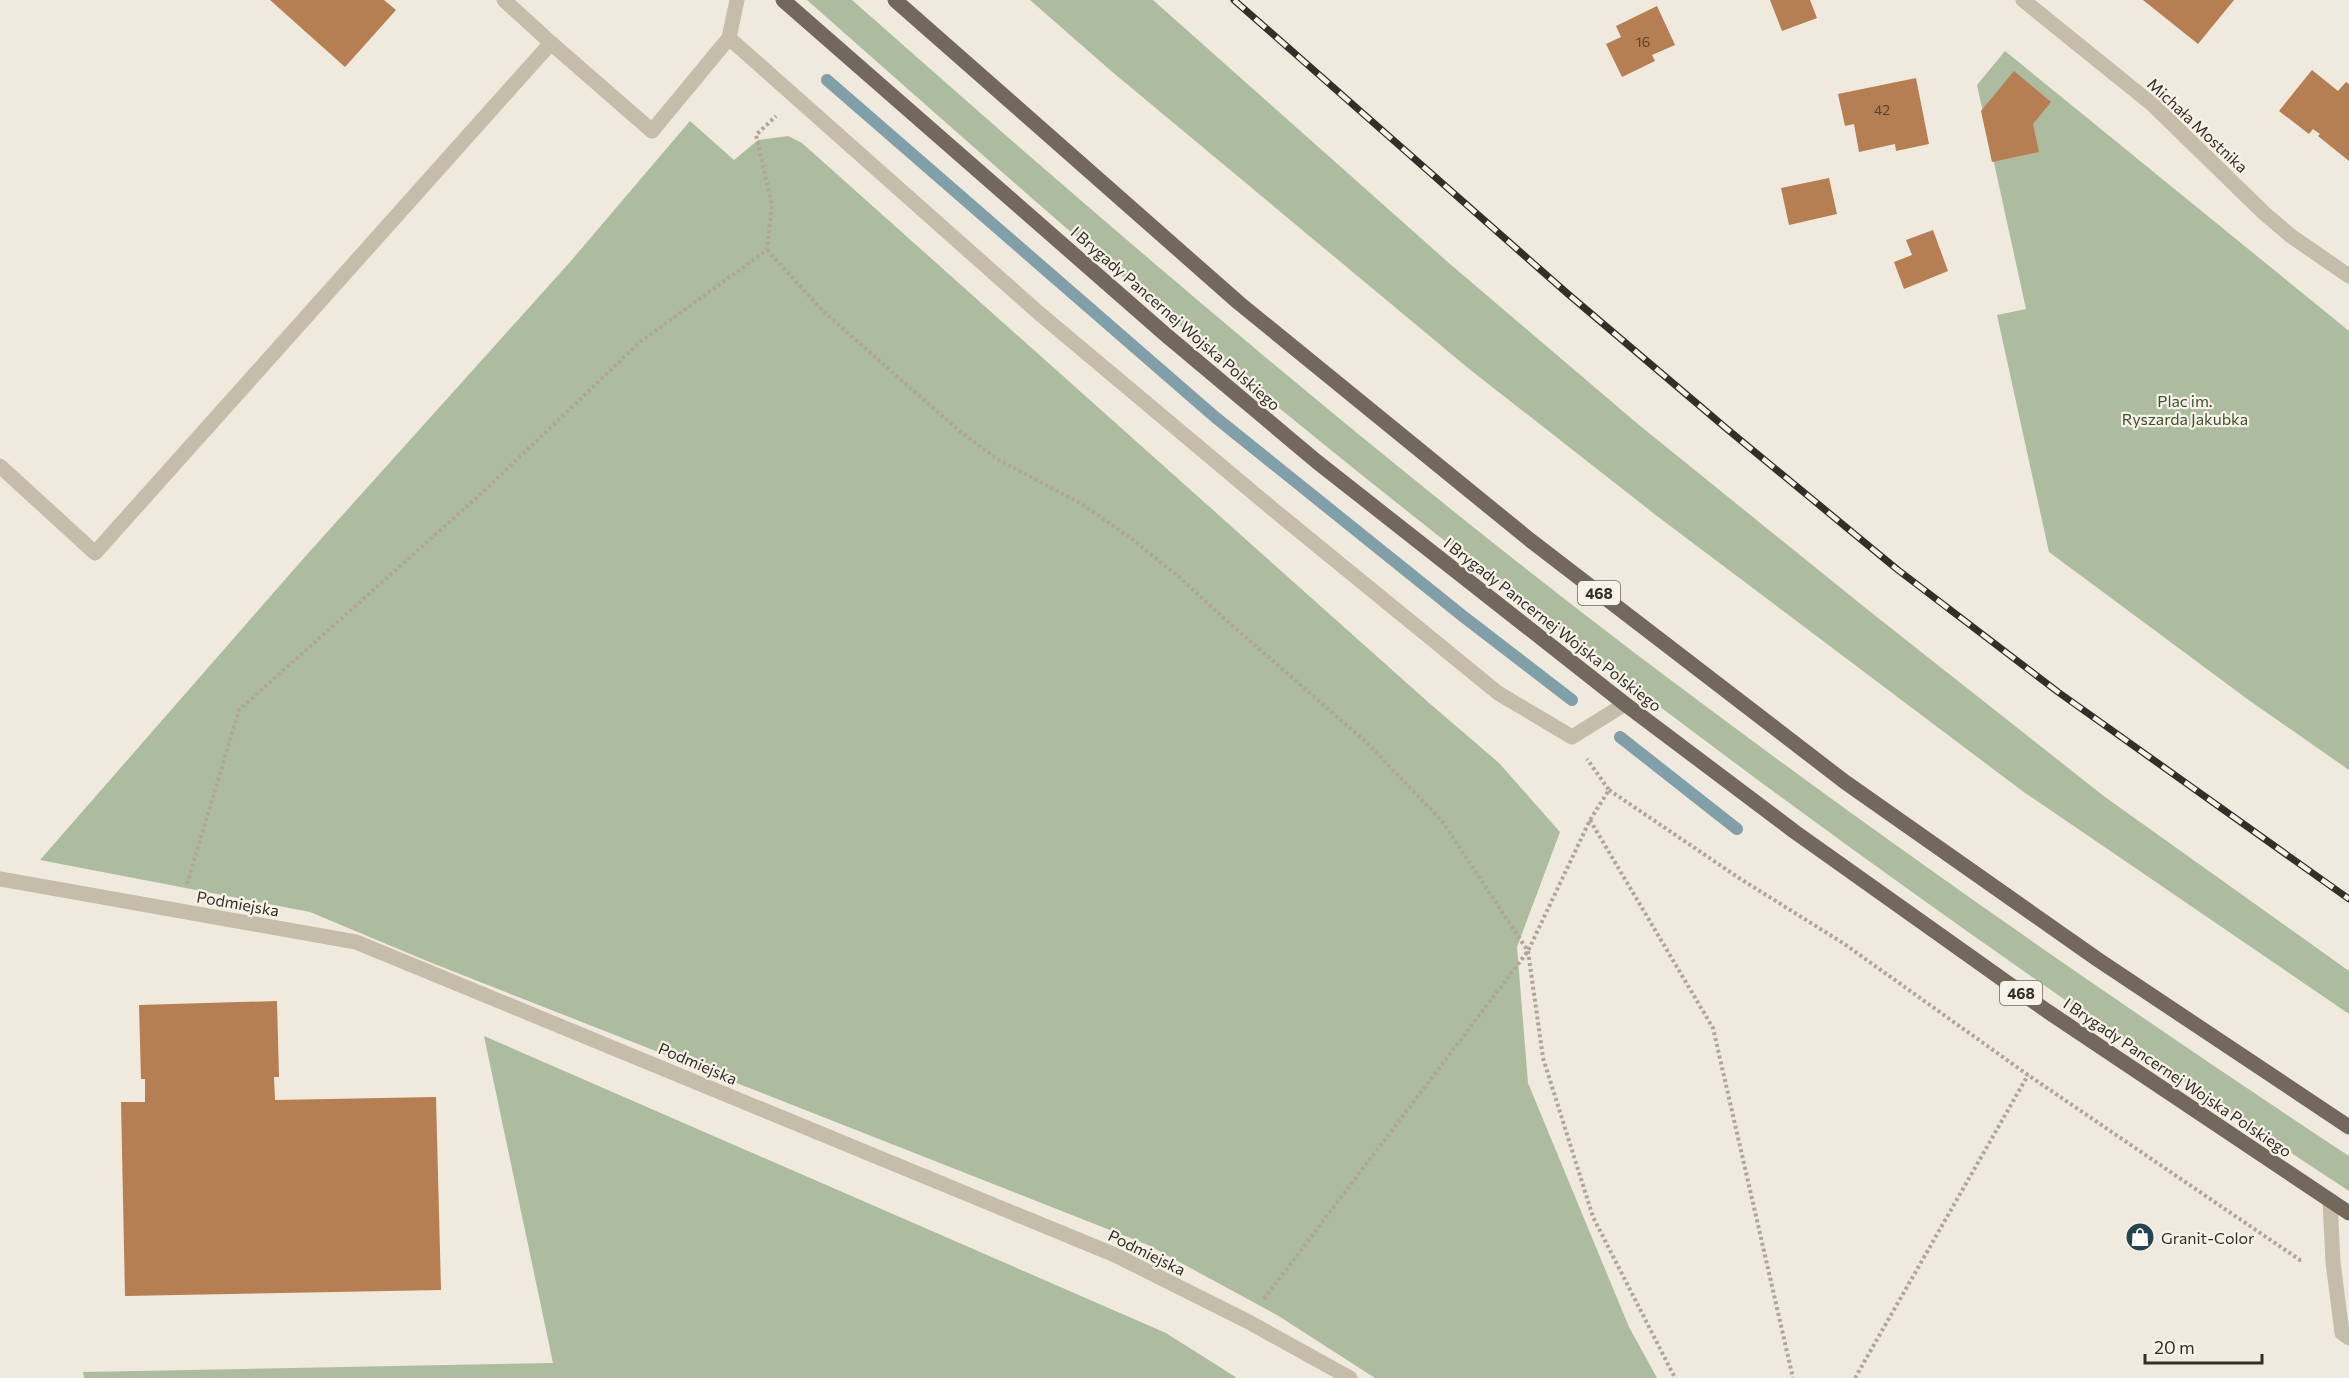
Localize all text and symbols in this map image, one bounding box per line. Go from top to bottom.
house number: 16 [1636,33,1650,50]
street label: Michała Mostnika [2144,74,2252,176]
house number: 42 [1874,101,1890,118]
street label: I Brygady Pancernej Wojska Polskiego [1067,222,1285,414]
park label: Plac im. Ryszarda Jakubka [2122,391,2248,428]
street label: I Brygady Pancernej Wojska Polskiego [1440,533,1666,715]
road number: 468 [1578,581,1620,605]
street label: Podmiejska [195,886,281,920]
road number: 468 [2000,981,2042,1005]
street label: I Brygady Pancernej Wojska Polskiego [2060,993,2296,1161]
street label: Podmiejska [656,1038,740,1088]
shop icon: Granit-Color [2124,1221,2156,1253]
street label: Podmiejska [1105,1225,1189,1279]
place label: Granit-Color [2161,1228,2255,1247]
scale bar [2145,1327,2262,1365]
text: 20 m [2154,1336,2195,1358]

